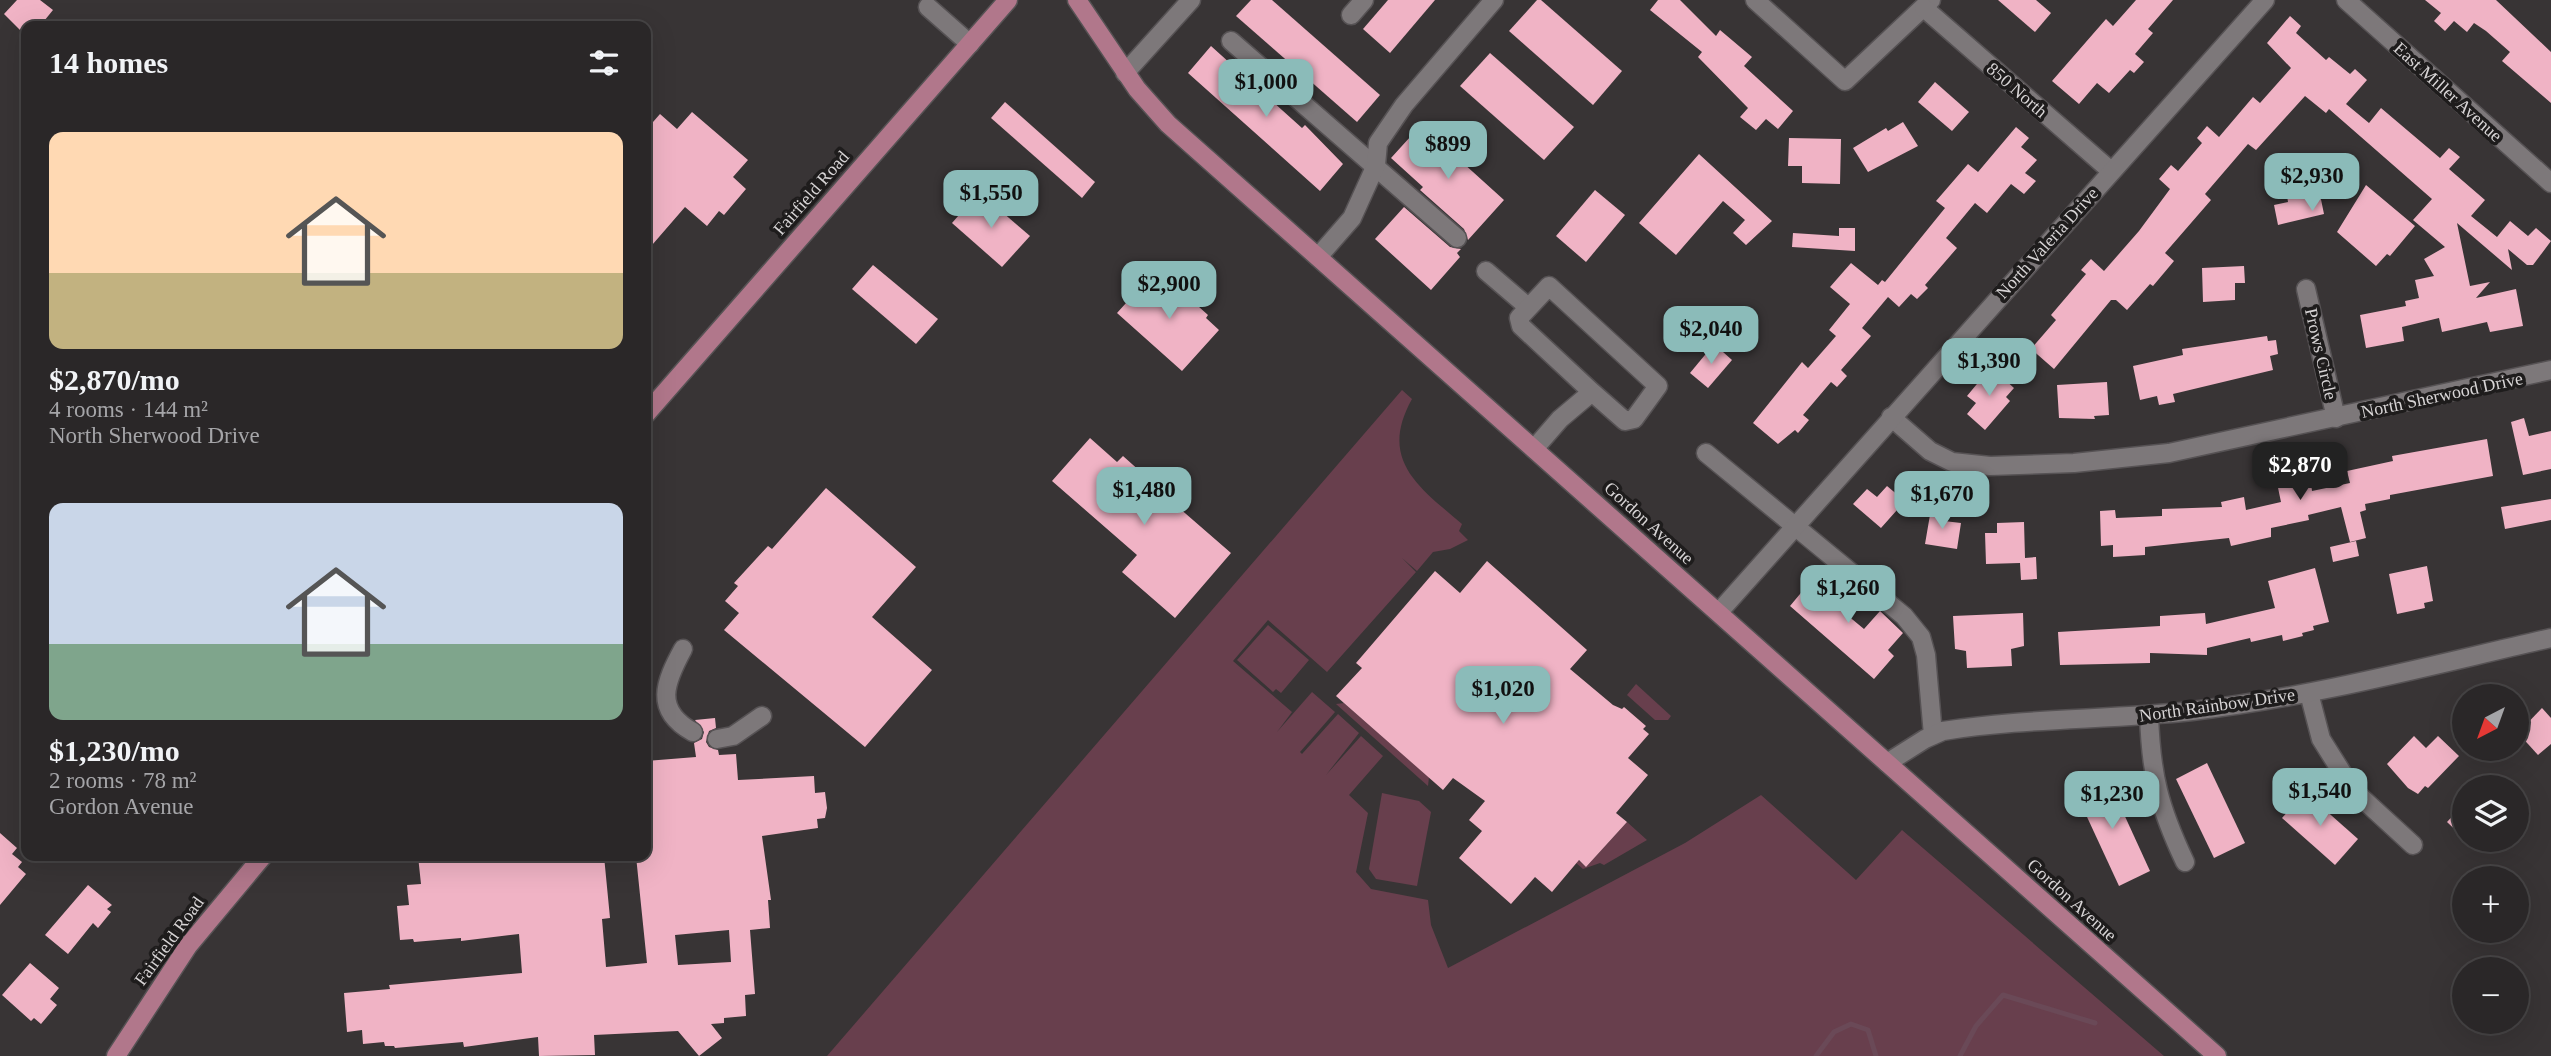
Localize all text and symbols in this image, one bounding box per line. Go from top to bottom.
street label: East Miller Avenue [2390,38,2506,146]
icon: filters [585,44,623,82]
text: 14 homes [49,46,168,79]
street label: 850 North [1983,58,2051,122]
pin: $1,000 [1209,60,1323,119]
text: $1,000 [1234,69,1298,94]
pin: $899 [1407,122,1489,181]
text: $899 [1425,131,1471,156]
street label: Fairfield Road [769,147,853,239]
pin: $2,930 [2255,154,2369,213]
text: $2,930 [2280,163,2344,188]
pin: $1,550 [934,170,1048,230]
icon: home [273,178,399,304]
text: $1,550 [959,180,1023,205]
street label: North Valeria Drive [1992,183,2102,303]
pin: $2,900 [1112,262,1226,321]
text: $2,900 [1137,271,1201,296]
pin: $2,040 [1654,306,1768,366]
street label: Prows Circle [2301,306,2341,402]
text: $2,040 [1679,316,1743,341]
pin: $1,390 [1932,338,2046,398]
text: $1,390 [1957,348,2021,373]
text: $2,870/mo [49,363,180,396]
street label: North Sherwood Drive [2359,368,2525,422]
text: 4 rooms · 144 m² [49,397,208,422]
text: North Sherwood Drive [49,423,260,448]
pin: $2,870 [2243,442,2357,502]
text: $2,870 [2268,452,2332,477]
pin: $1,480 [1087,468,1201,527]
pin: $1,670 [1885,472,1999,531]
text: $1,480 [1112,477,1176,502]
street label: Gordon Avenue [1600,478,1698,568]
text: $1,670 [1910,481,1974,506]
icon: home [273,549,399,675]
pin: $1,260 [1791,566,1905,625]
text: $1,260 [1816,575,1880,600]
pin: $1,020 [1446,666,1560,726]
text: $1,020 [1471,676,1535,701]
street label: North Rainbow Drive [2138,684,2296,726]
north arrow [2452,684,2529,761]
map controls [2452,684,2529,1034]
text: $1,230/mo [49,734,180,767]
text: 2 rooms · 78 m² [49,768,196,793]
pin: $1,540 [2263,768,2377,828]
pin: $1,230 [2055,772,2169,831]
button: layers [2452,775,2529,852]
text: $1,540 [2288,778,2352,803]
text: $1,230 [2080,781,2144,806]
text: Gordon Avenue [49,794,194,819]
street label: Gordon Avenue [2023,855,2121,945]
button: + [2452,866,2529,943]
street label: Fairfield Road [130,893,208,989]
button: − [2452,957,2529,1034]

